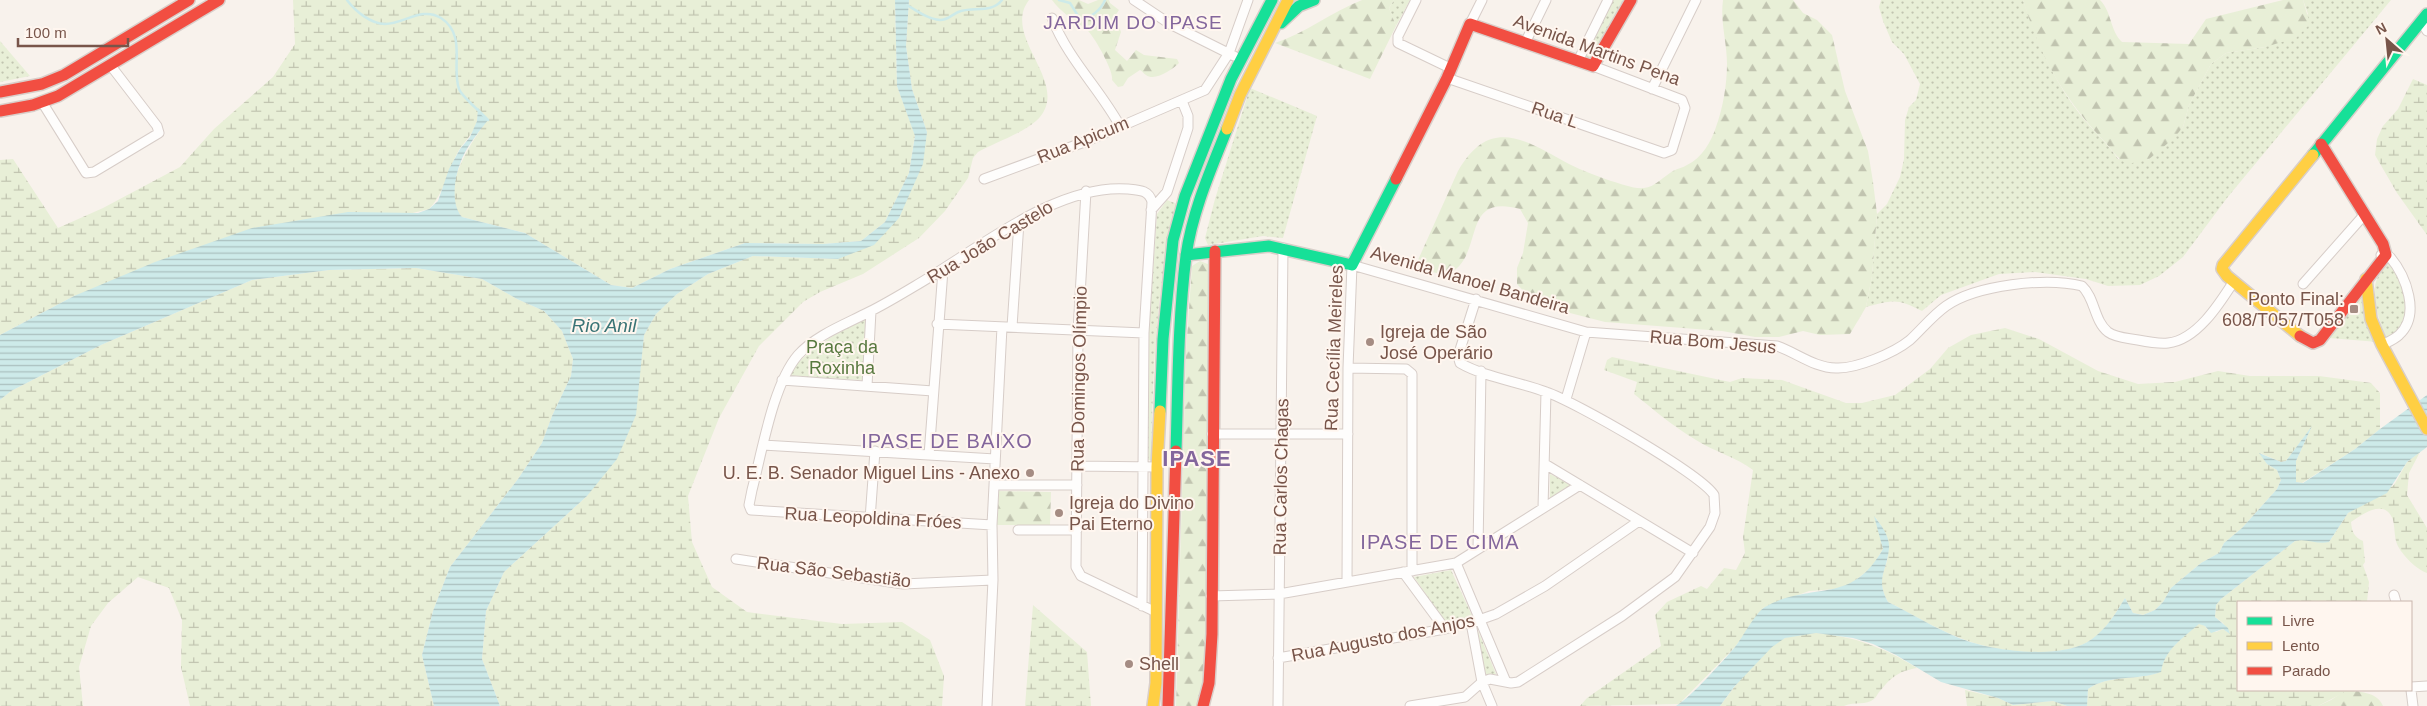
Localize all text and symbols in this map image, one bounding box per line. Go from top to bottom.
street label: Avenida Martins Pena [1511,11,1684,90]
district label: JARDIM DO IPASE [1043,12,1223,33]
scale bar [18,15,128,47]
north arrow [2362,15,2412,65]
text: N [2373,19,2389,38]
text: 100 m [25,24,67,41]
street label: Rua L [1529,98,1581,132]
street label: Rua Apicum [1034,113,1132,167]
street label: Rua João Castelo [924,197,1056,287]
street label: Avenida Manoel Bandeira [1368,242,1573,318]
street label: Rua Cecília Meireles [1321,265,1347,431]
street label: Rua Domingos Olímpio [1067,286,1091,472]
place label: Ponto Final: 608/T057/T058 [2222,289,2344,330]
marker: Ponto Final: 608/T057/T058 [2348,303,2360,315]
water label: Rio Anil [572,315,637,336]
place label: Igreja de São José Operário [1380,322,1493,363]
street label: Rua Bom Jesus [1649,327,1777,357]
marker: Igreja de São José Operário [1364,336,1376,348]
park label: Praça da Roxinha [806,337,879,378]
street label: Rua Carlos Chagas [1270,398,1292,556]
district label: IPASE DE BAIXO [861,430,1033,452]
district label: IPASE [1162,446,1232,471]
place label: U. E. B. Senador Miguel Lins - Anexo [723,463,1020,483]
marker: U. E. B. Senador Miguel Lins - Anexo [1024,467,1036,479]
place label: Igreja do Divino Pai Eterno [1069,493,1194,534]
street label: Rua Leopoldina Fróes [784,503,962,533]
marker: Igreja do Divino Pai Eterno [1053,507,1065,519]
district label: IPASE DE CIMA [1360,531,1520,553]
street label: Rua São Sebastião [756,553,912,591]
legend [2237,601,2412,691]
street label: Rua Augusto dos Anjos [1290,610,1476,666]
text: Livre [2282,612,2315,629]
text: Lento [2282,637,2320,654]
place label: Shell [1139,654,1179,674]
marker: Shell [1123,658,1135,670]
text: Parado [2282,662,2330,679]

